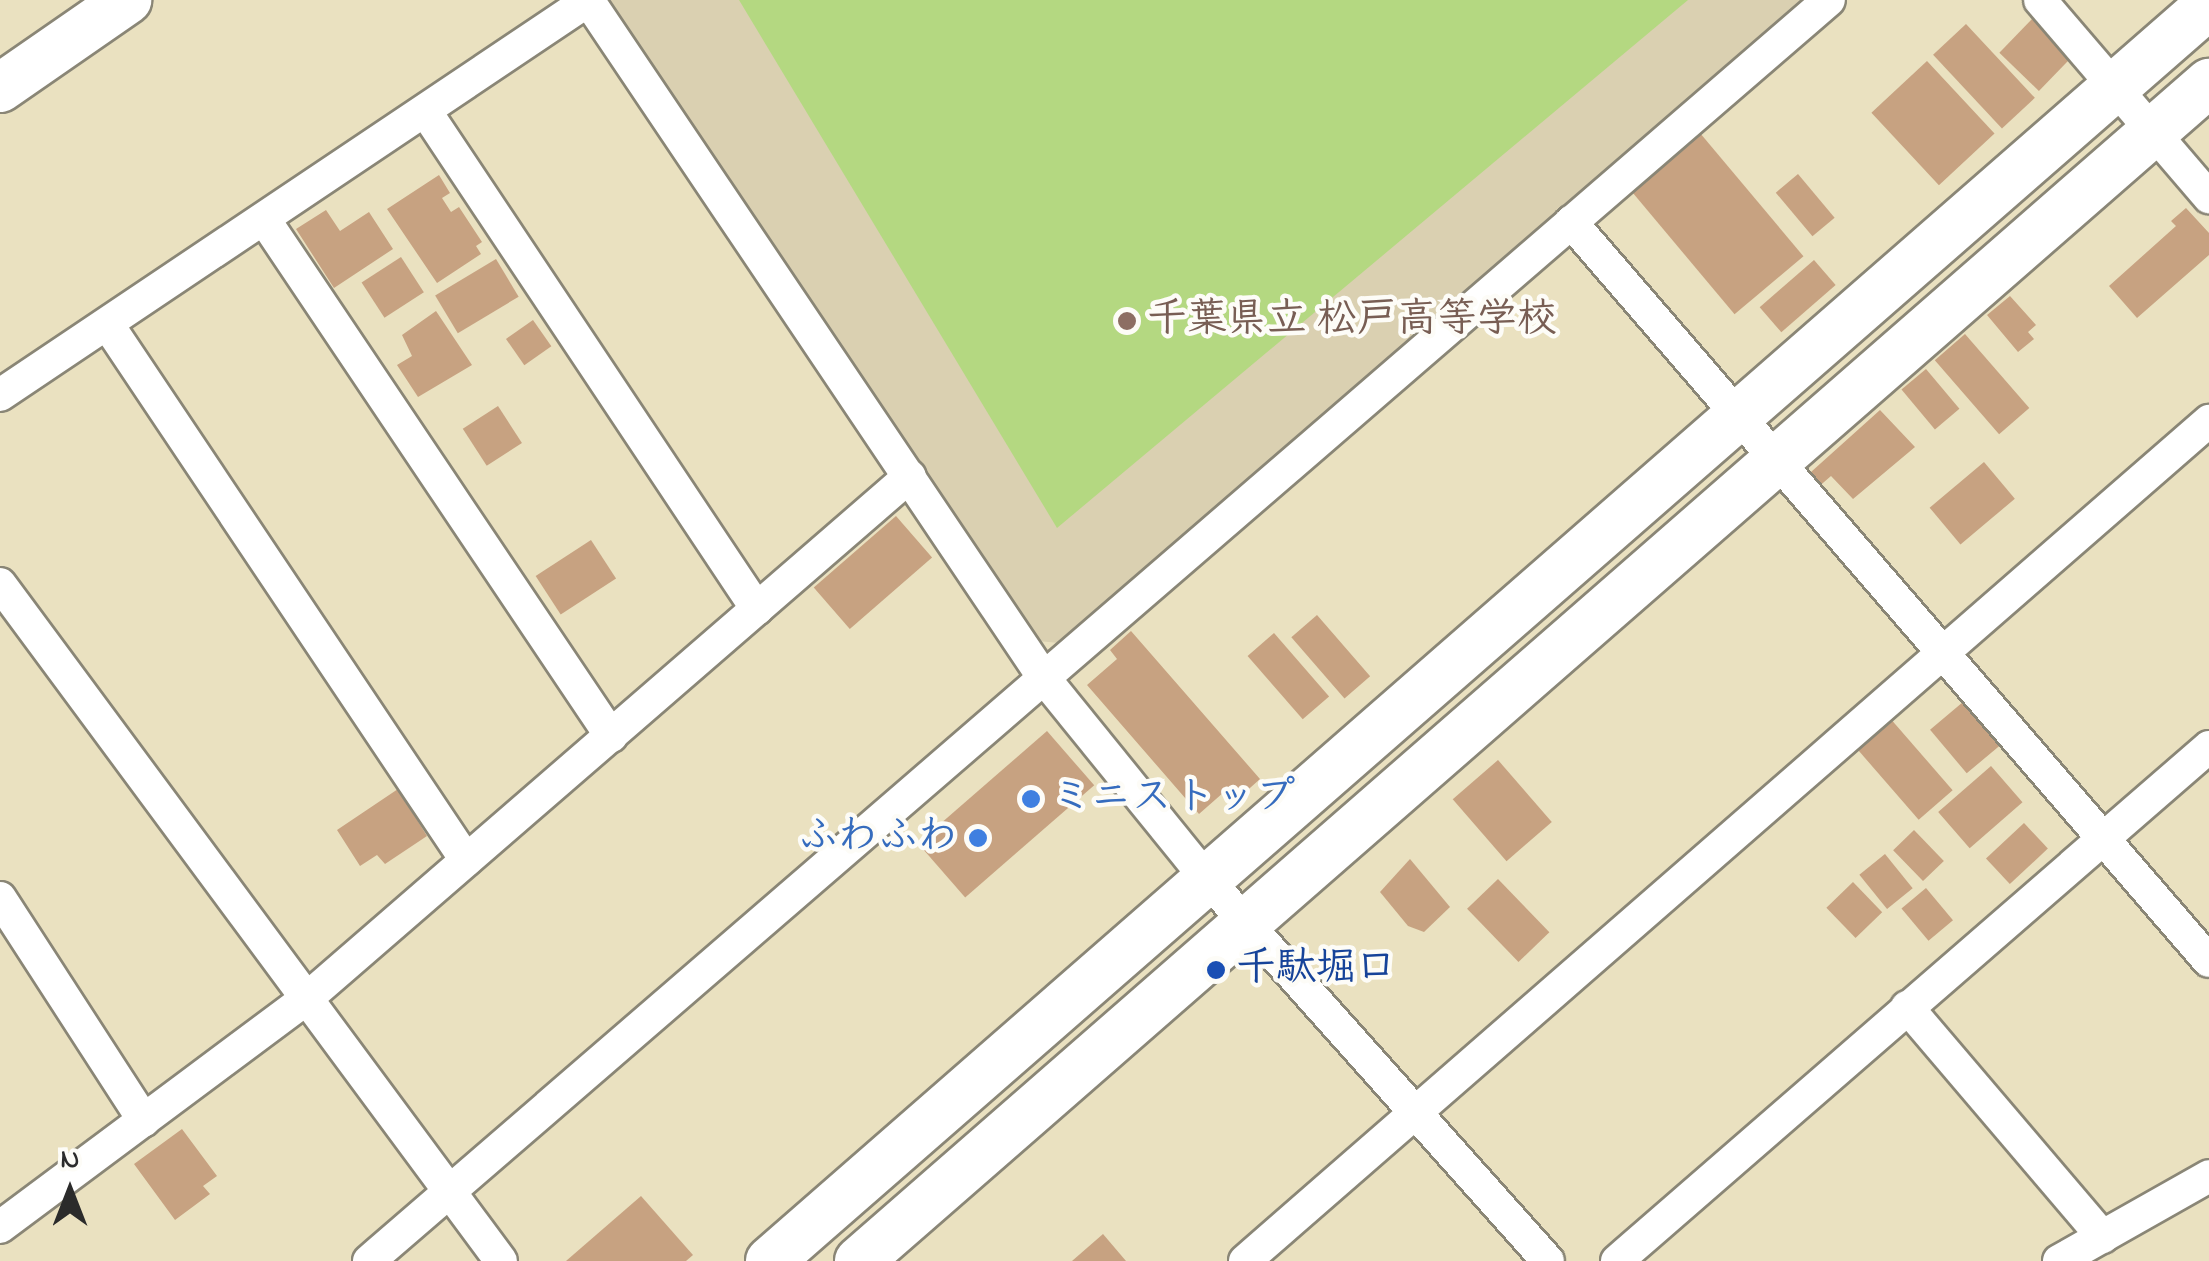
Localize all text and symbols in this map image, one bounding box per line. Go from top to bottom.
place label: 千葉県立 松戸高等学校 [1147,297,1557,345]
marker: 千葉県立 松戸高等学校 [1116,310,1138,332]
place label: ミニストップ [1051,775,1291,823]
marker: ミニストップ [1020,788,1042,810]
place label: ふわふわ [798,814,958,862]
marker: ふわふわ [967,827,989,849]
place label: 千駄堀口 [1236,946,1396,994]
marker: 千駄堀口 [1205,959,1227,981]
text: N [61,1140,79,1181]
north arrow [20,1141,120,1241]

